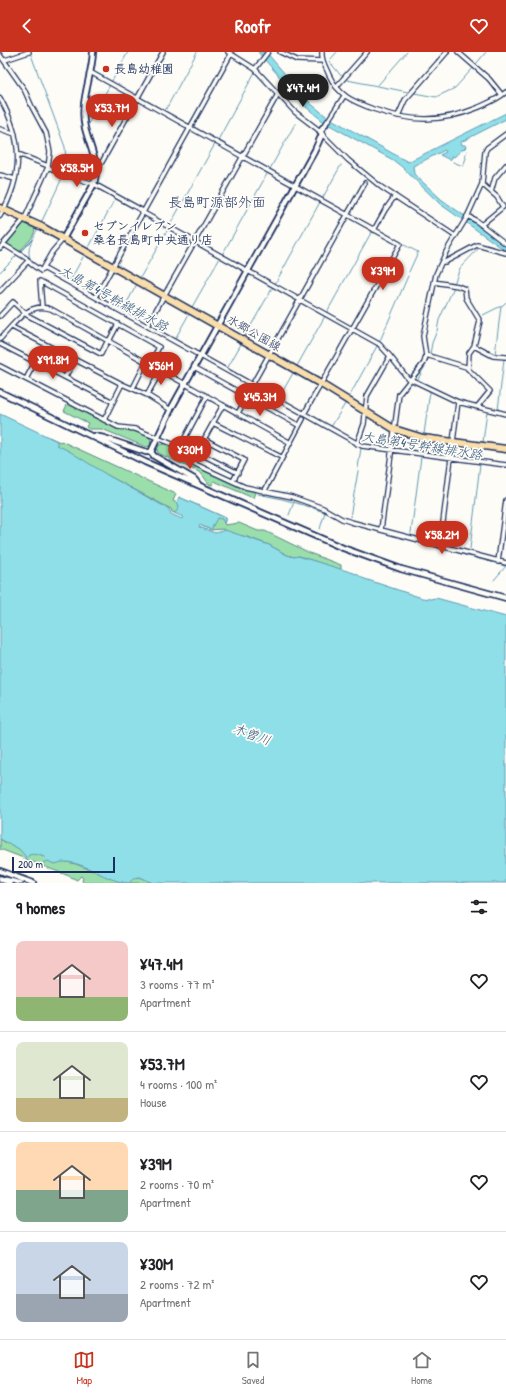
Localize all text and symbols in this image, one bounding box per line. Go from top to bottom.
text: Roofr [235,14,271,39]
icon: back [16,15,38,37]
icon: heart [468,15,490,37]
place label: 長島幼稚園 [114,60,174,77]
marker: 長島幼稚園 [101,64,111,74]
pin: ¥47.4M [270,74,336,108]
text: ¥47.4M [287,78,319,96]
pin: ¥53.7M [79,94,145,128]
text: ¥53.7M [95,98,129,116]
pin: ¥58.5M [44,154,110,188]
text: ¥58.5M [60,158,94,176]
district label: 長島町源部外面 [168,192,266,211]
place label: セブンイレブン 桑名長島町中央通り店 [93,217,213,248]
marker: セブンイレブン 桑名長島町中央通り店 [80,228,90,238]
pin: ¥39M [359,257,407,291]
water label: 大島第4号幹線排水路 [56,261,173,336]
text: ¥39M [371,261,395,279]
street label: 水郷公園線 [224,310,284,355]
pin: ¥91.8M [20,346,86,380]
text: ¥91.8M [37,350,69,368]
pin: ¥56M [137,352,185,386]
text: ¥56M [149,356,173,374]
pin: ¥45.3M [227,383,293,417]
text: ¥45.3M [244,387,276,405]
water label: 大島第4号幹線排水路 [360,427,485,464]
pin: ¥30M [166,436,214,470]
text: ¥30M [177,440,203,458]
pin: ¥58.2M [409,521,475,555]
text: ¥58.2M [425,525,459,543]
water label: 木曽川 [231,719,273,749]
scale bar [12,855,115,874]
text: 200 m [18,857,43,871]
text: 9 homes [16,896,65,919]
icon: filters [468,896,490,918]
text: ¥47.4M [140,952,183,975]
icon: home [48,957,96,1005]
icon: heart [468,970,490,992]
text: 3 rooms · 77 m² [140,975,214,993]
text: Apartment [140,993,191,1011]
text: ¥53.7M [140,1052,185,1075]
icon: home [48,1058,96,1106]
icon: heart [468,1071,490,1093]
text: 4 rooms · 100 m² [140,1075,217,1093]
text: House [140,1093,167,1111]
text: ¥39M [140,1152,172,1175]
icon: home [48,1158,96,1206]
icon: heart [468,1171,490,1193]
text: 2 rooms · 70 m² [140,1175,214,1193]
text: Apartment [140,1193,191,1211]
text: ¥30M [140,1252,173,1275]
icon: home [48,1258,96,1306]
icon: heart [468,1271,490,1293]
text: 2 rooms · 72 m² [140,1275,214,1293]
text: Apartment [140,1293,191,1311]
tab: Map [73,1349,95,1387]
tab: Saved [242,1349,264,1387]
tab: Home [411,1349,433,1387]

